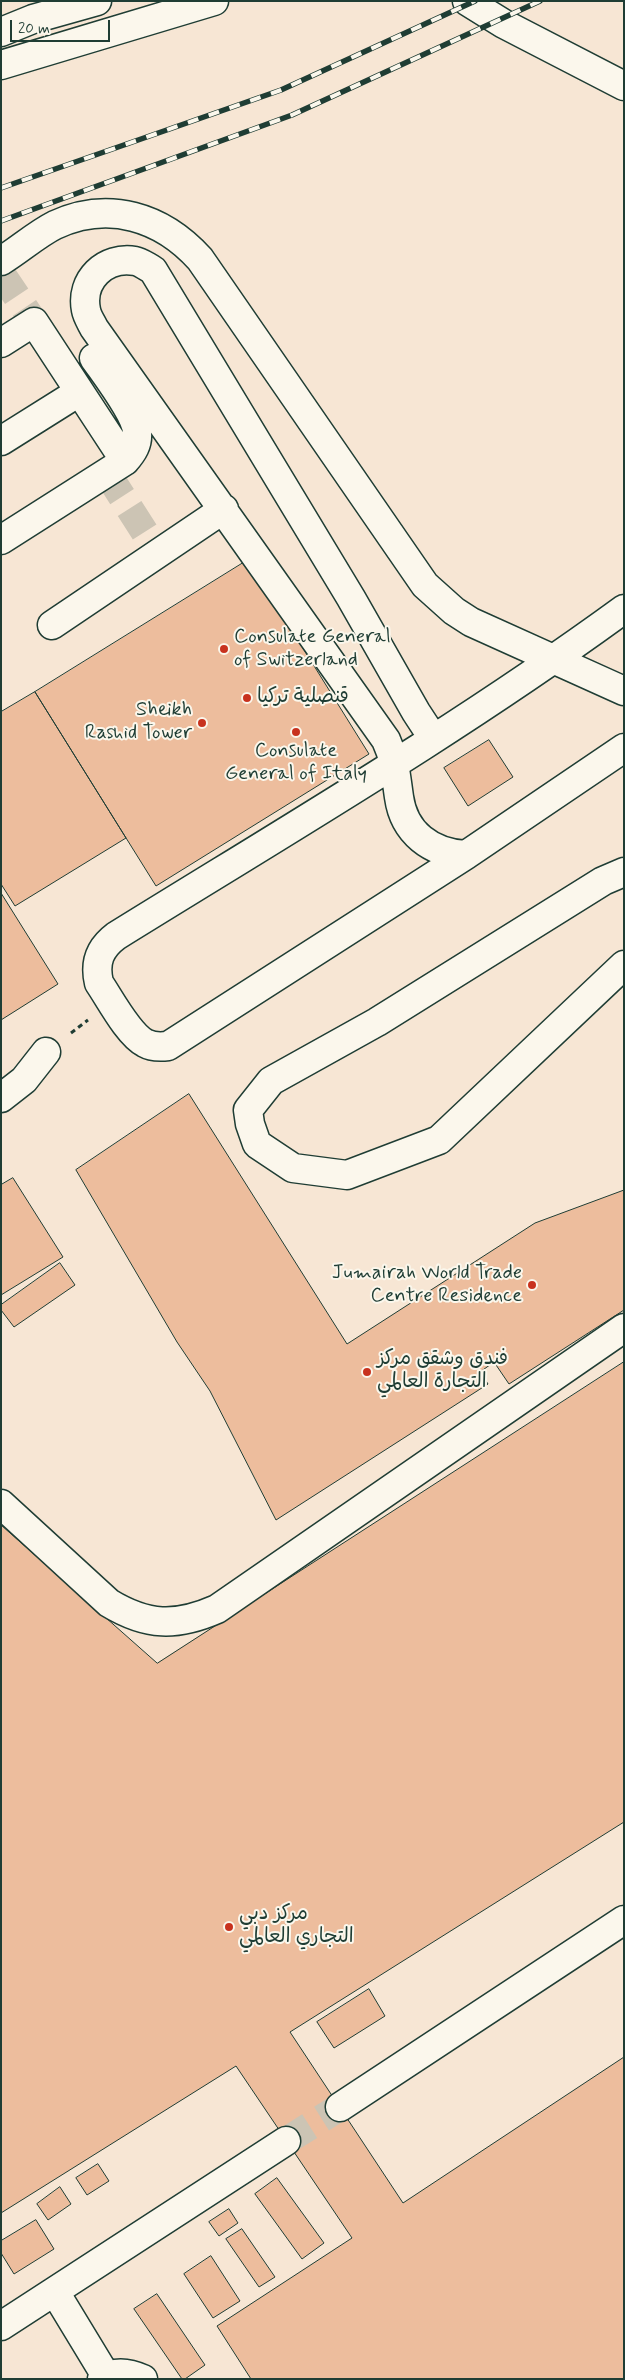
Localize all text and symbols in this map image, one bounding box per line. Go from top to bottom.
scale bar [12,10,112,42]
text: 20 m [18,19,50,39]
place label: Consulate General of Switzerland [234,626,391,673]
marker: Consulate General of Switzerland [218,643,230,655]
place label: قنصلية تركيا [257,686,349,710]
marker: قنصلية تركيا [241,692,253,704]
place label: Sheikh Rashid Tower [85,699,192,746]
marker: Sheikh Rashid Tower [196,717,208,729]
marker: Consulate General of Italy [290,726,302,738]
place label: Consulate General of Italy [225,740,367,787]
place label: Jumairah World Trade Centre Residence [332,1262,522,1309]
marker: Jumairah World Trade Centre Residence [526,1279,538,1291]
place label: فندق وشقق مركز التجارة العالمي [377,1348,508,1395]
marker: فندق وشقق مركز التجارة العالمي [361,1366,373,1378]
place label: مركز دبي التجاري العالمي [239,1903,354,1950]
marker: مركز دبي التجاري العالمي [223,1921,235,1933]

